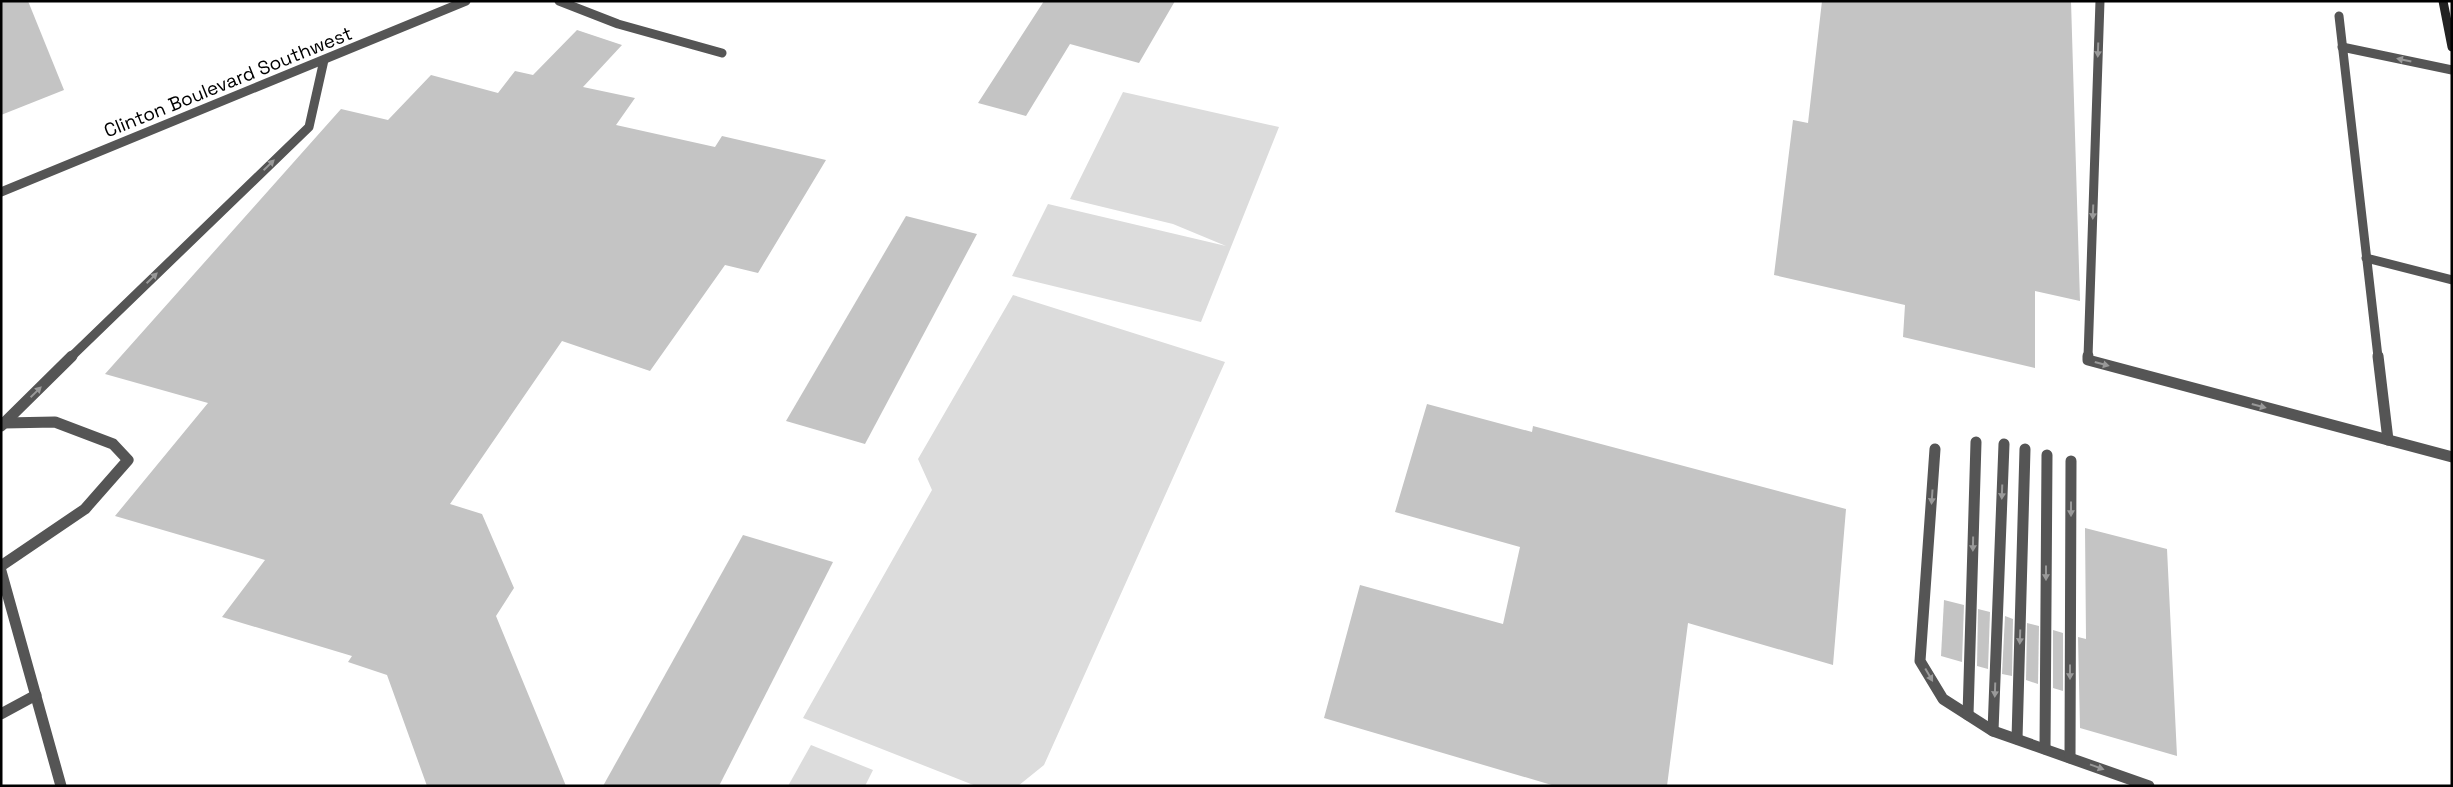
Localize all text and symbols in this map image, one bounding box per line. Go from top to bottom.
street label: Clinton Boulevard Southwest [100,21,356,143]
one-way arrow [2094,42,2102,58]
one-way arrow [2396,56,2412,64]
one-way arrow [263,159,275,171]
one-way arrow [2089,205,2097,221]
one-way arrow [145,272,157,284]
one-way arrow [2095,360,2110,368]
one-way arrow [30,386,42,398]
one-way arrow [2252,402,2267,410]
one-way arrow [1998,485,2006,501]
one-way arrow [1927,490,1935,506]
one-way arrow [2067,502,2075,518]
one-way arrow [1969,536,1977,552]
one-way arrow [2042,566,2050,582]
one-way arrow [2015,630,2023,646]
one-way arrow [2066,664,2074,680]
one-way arrow [1924,668,1933,681]
one-way arrow [1990,682,1998,698]
one-way arrow [2090,763,2105,771]

